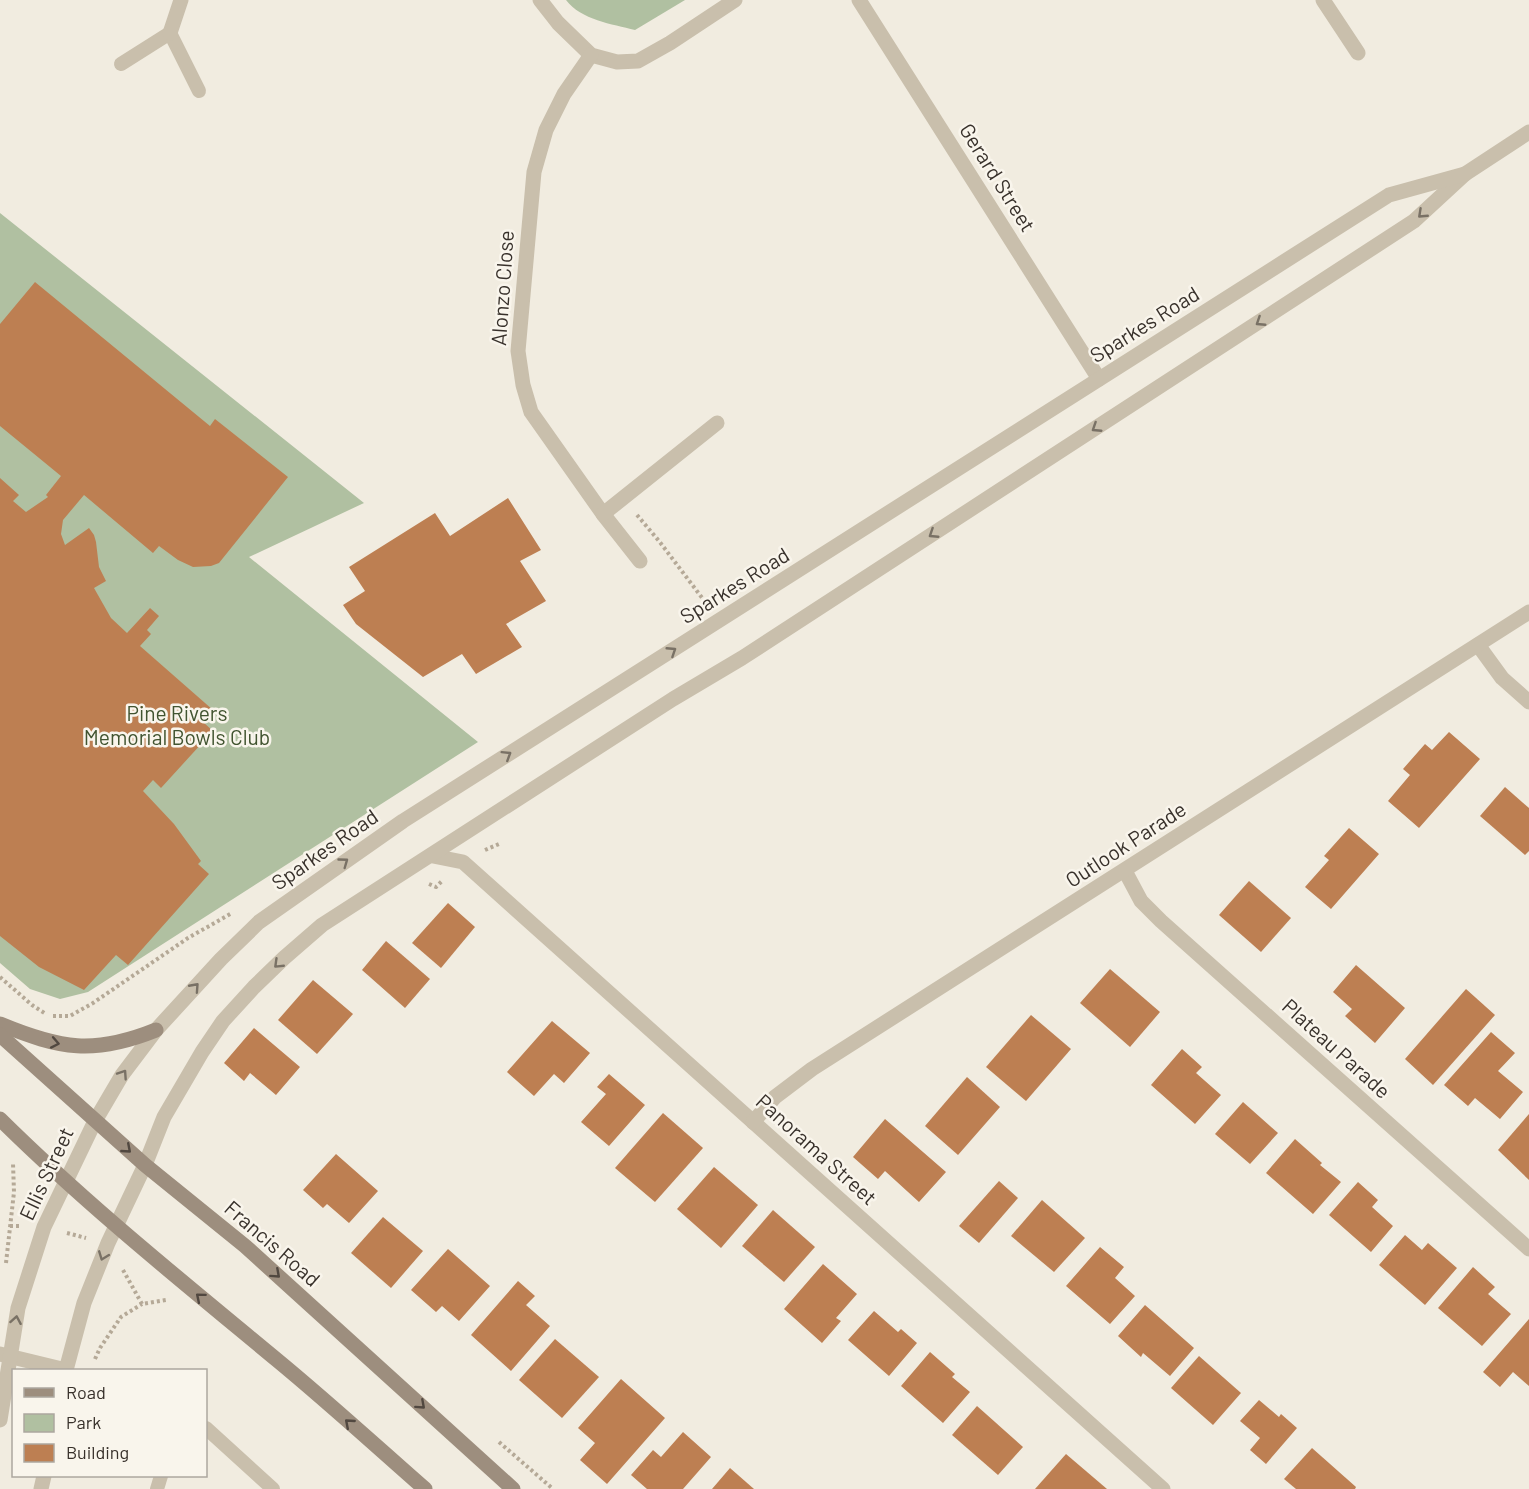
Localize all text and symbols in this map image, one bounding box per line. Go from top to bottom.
street label: Gerard Street [955,118,1041,236]
one-way arrow [1418,207,1429,218]
street label: Alonzo Close [485,229,518,346]
street label: Sparkes Road [1085,280,1203,367]
one-way arrow [1255,315,1266,326]
one-way arrow [1092,421,1103,432]
one-way arrow [928,527,939,538]
street label: Sparkes Road [675,541,793,628]
one-way arrow [666,646,676,658]
park label: Pine Rivers Memorial Bowls Club [84,700,270,749]
one-way arrow [501,750,511,762]
street label: Outlook Parade [1060,796,1190,892]
street label: Sparkes Road [266,803,382,895]
one-way arrow [338,859,349,870]
one-way arrow [275,956,286,967]
one-way arrow [188,983,199,994]
street label: Plateau Parade [1278,993,1396,1103]
one-way arrow [50,1036,60,1049]
one-way arrow [116,1070,127,1081]
street label: Panorama Street [752,1088,882,1210]
street label: Ellis Street [13,1123,78,1224]
one-way arrow [120,1142,131,1153]
street label: Francis Road [220,1195,326,1291]
one-way arrow [98,1250,110,1261]
one-way arrow [270,1267,280,1278]
one-way arrow [196,1293,207,1304]
one-way arrow [9,1316,22,1326]
legend [12,1369,207,1477]
text: Road [66,1381,106,1403]
one-way arrow [414,1398,425,1409]
text: Park [66,1411,101,1433]
one-way arrow [345,1419,356,1430]
text: Building [66,1441,129,1463]

